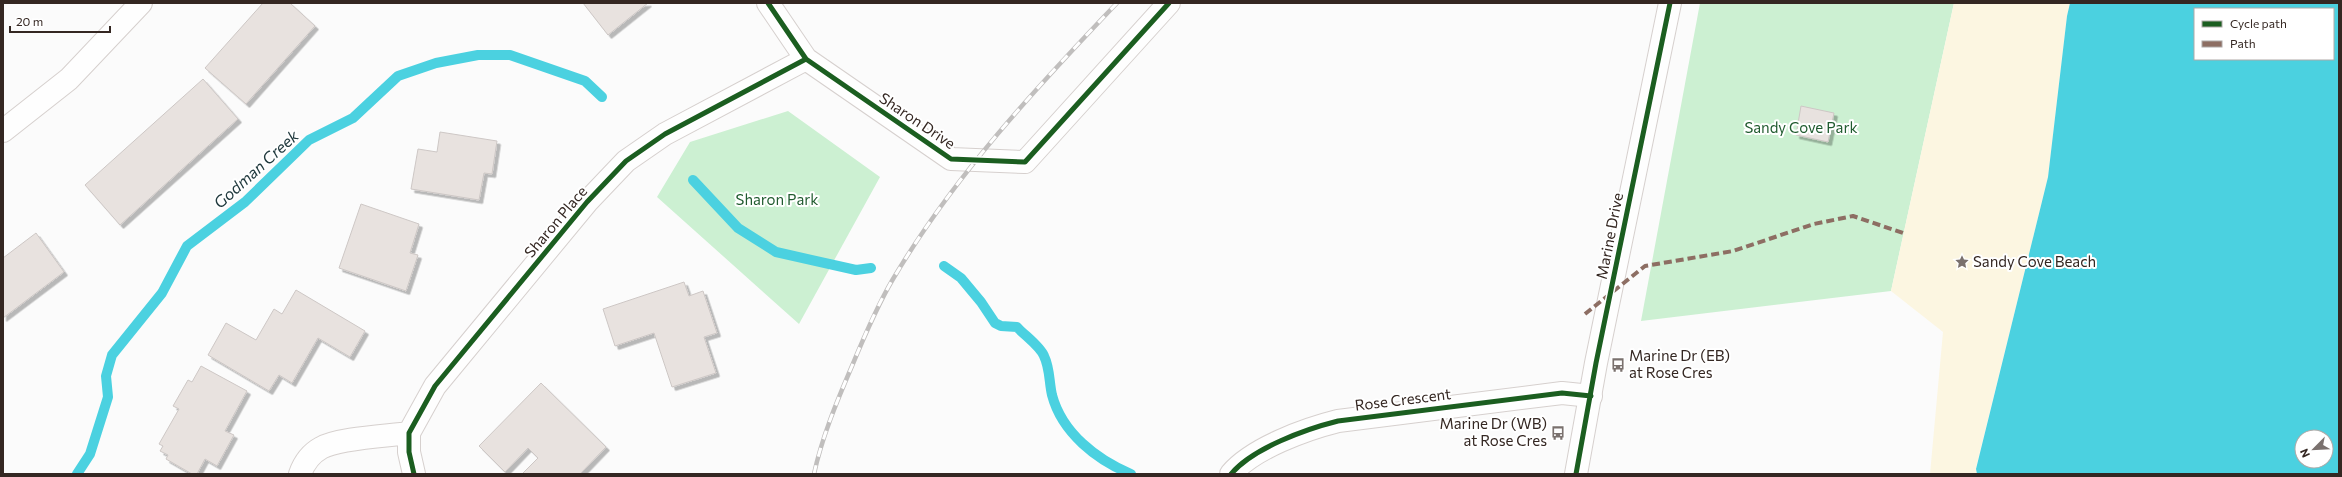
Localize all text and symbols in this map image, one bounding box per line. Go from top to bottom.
scale bar [10,8,110,34]
legend [2194,8,2334,60]
text: 20 m [16,14,43,28]
text: Cycle path [2230,16,2287,30]
text: Path [2230,36,2256,50]
street label: Sharon Drive [876,88,959,152]
park label: Sandy Cove Park [1744,118,1858,136]
water label: Godman Creek [209,125,302,212]
street label: Sharon Place [520,182,590,261]
park label: Sharon Park [736,190,818,208]
street label: Marine Drive [1592,191,1626,280]
place label: Sandy Cove Beach [1973,252,2096,270]
place icon: Sandy Cove Beach [1954,254,1970,270]
place label: Marine Dr (EB) at Rose Cres [1629,346,1730,381]
bus stop icon: Marine Dr (EB) at Rose Cres [1610,357,1626,373]
street label: Rose Crescent [1354,384,1452,414]
place label: Marine Dr (WB) at Rose Cres [1440,414,1547,449]
bus stop icon: Marine Dr (WB) at Rose Cres [1550,425,1566,441]
north arrow [2294,429,2334,469]
text: N [2297,447,2312,460]

